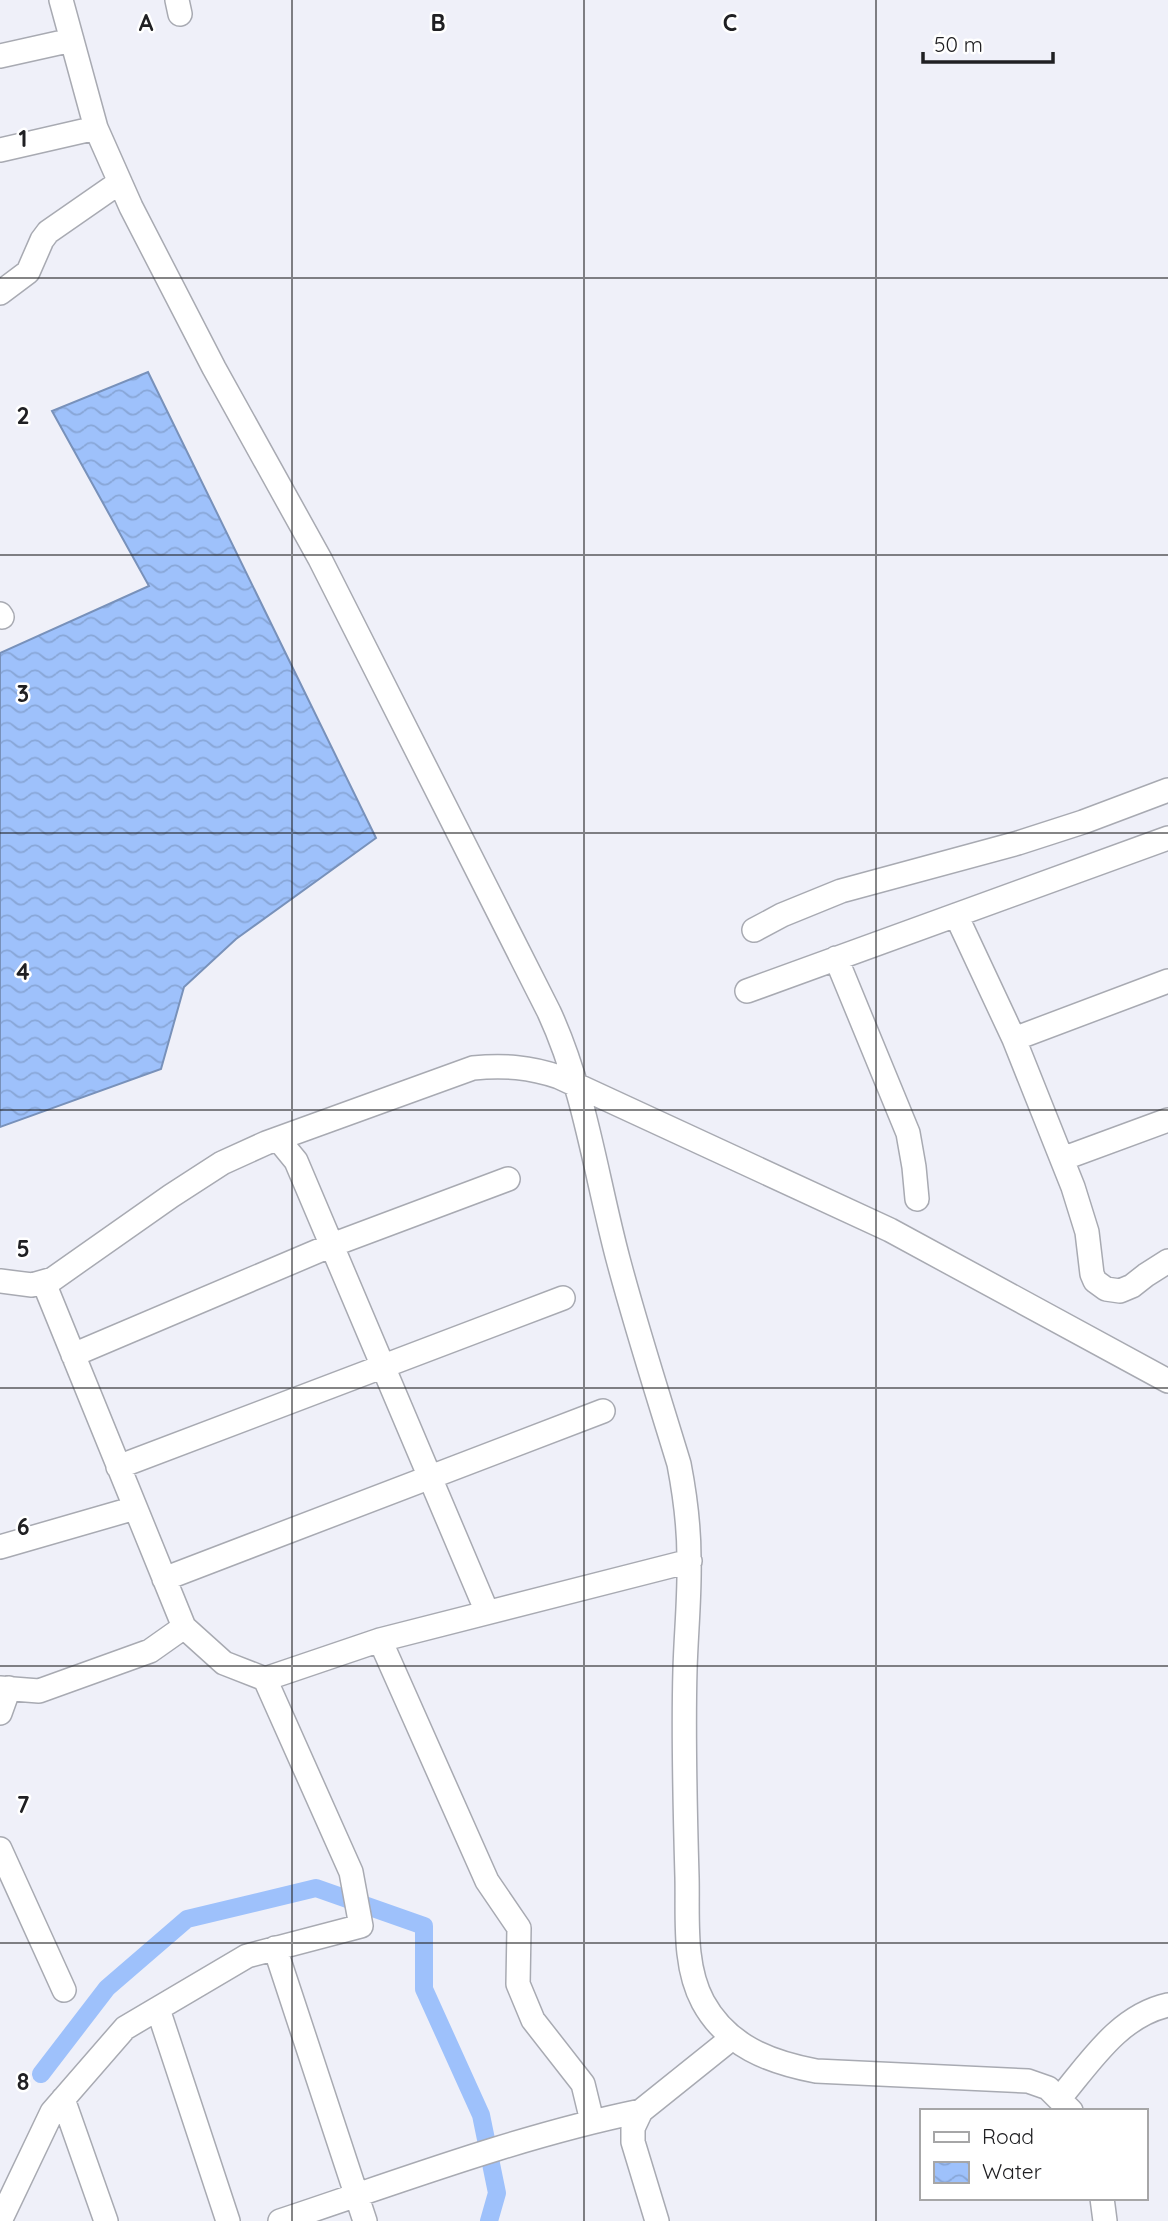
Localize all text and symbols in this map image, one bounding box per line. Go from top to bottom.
text: A [139,8,154,37]
text: B [430,8,446,37]
text: C [723,8,737,37]
scale bar [923,21,1052,65]
text: 50 m [934,31,983,57]
text: 1 [19,124,27,153]
text: 2 [16,401,30,430]
text: 3 [17,679,29,708]
text: 4 [16,957,30,986]
text: 5 [16,1234,30,1263]
text: 6 [17,1512,29,1541]
text: 7 [17,1790,30,1819]
text: 8 [17,2067,29,2096]
legend [920,2109,1147,2200]
text: Road [982,2123,1034,2149]
text: Water [982,2158,1042,2184]

